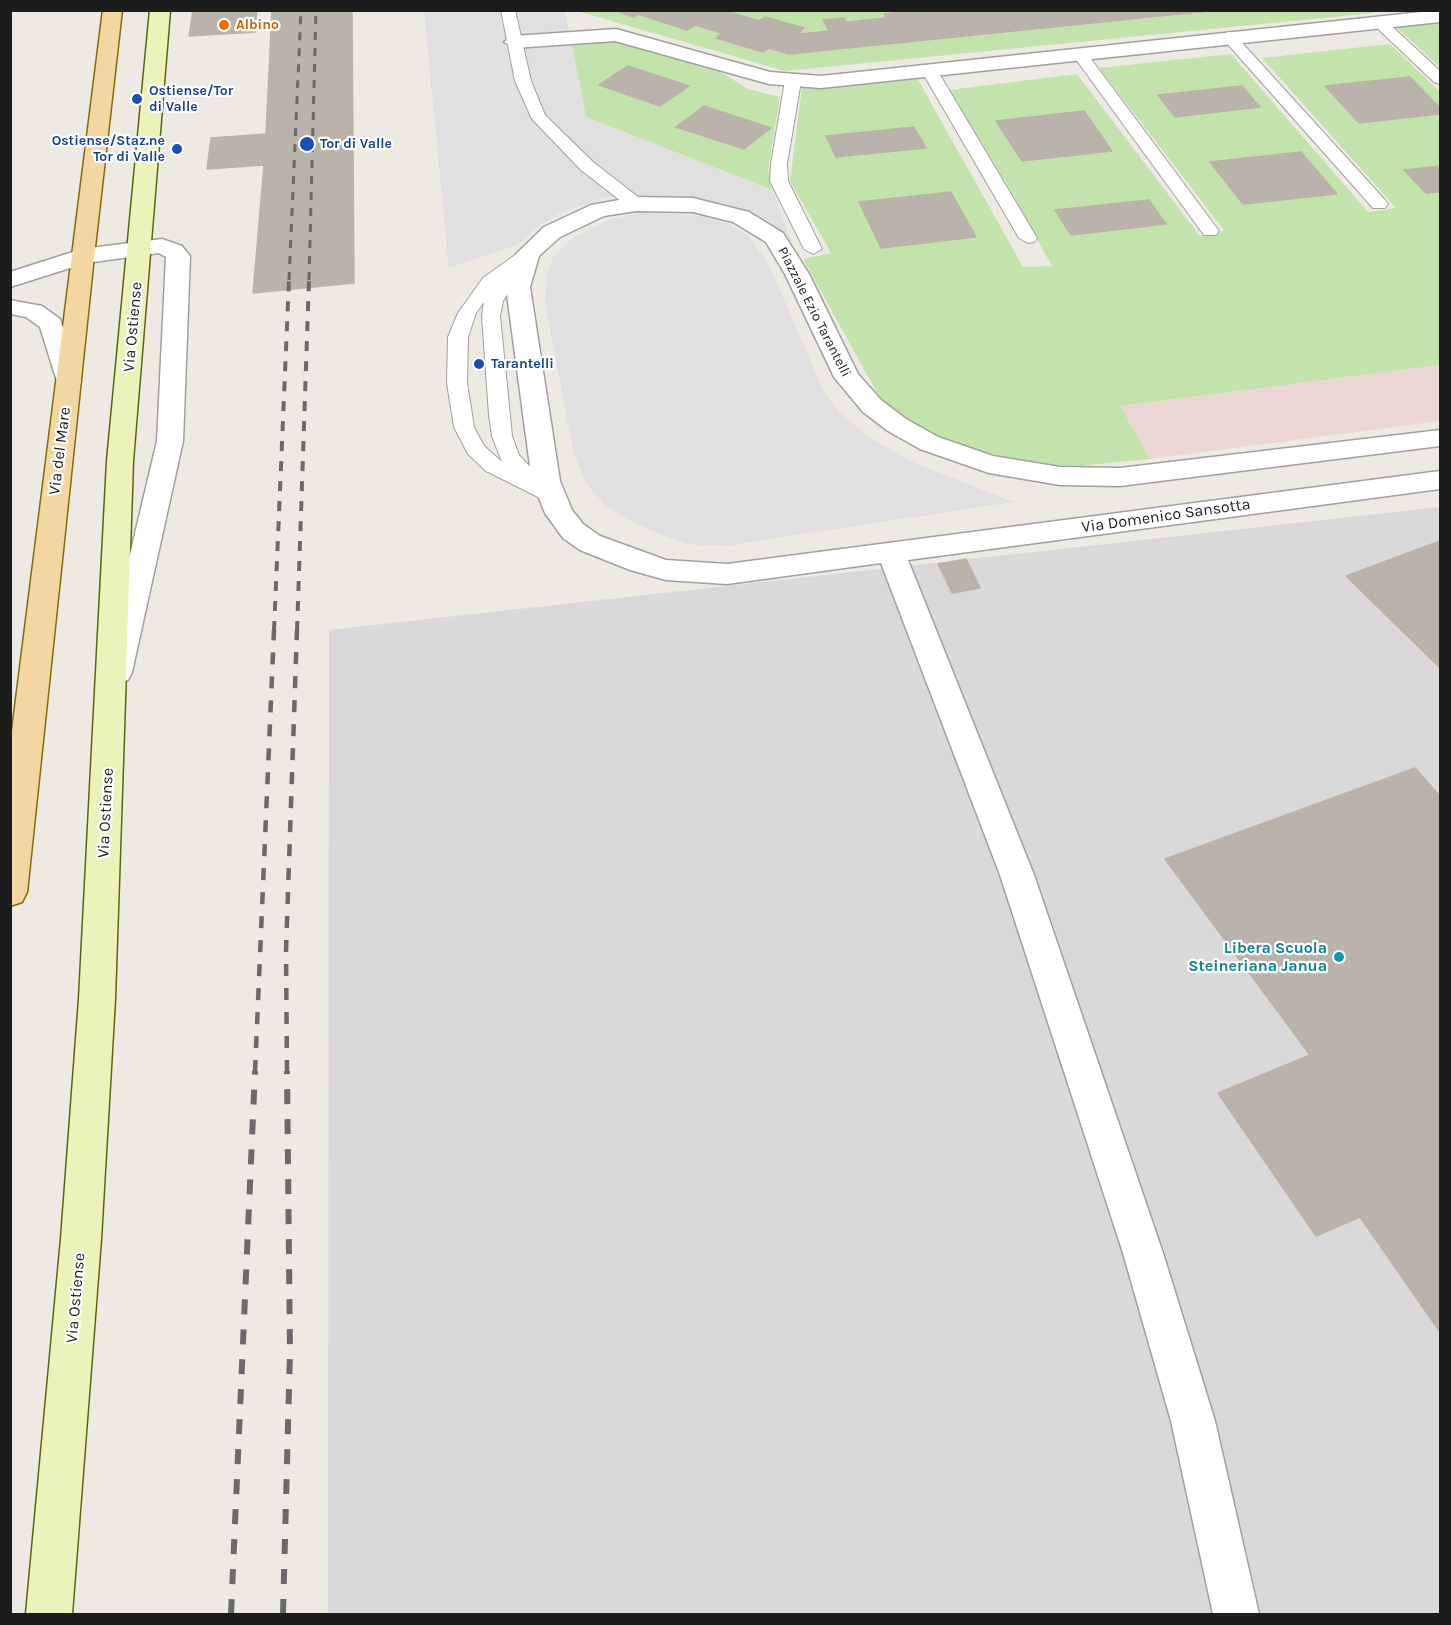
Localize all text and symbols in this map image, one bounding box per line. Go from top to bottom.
place label: Albino [236,17,279,33]
marker: Albino [217,18,231,32]
place label: Ostiense/Tor di Valle [149,83,233,116]
marker: Ostiense/Tor di Valle [130,92,144,106]
place label: Ostiense/Staz.ne Tor di Valle [52,133,165,166]
marker: Tor di Valle [298,135,316,153]
place label: Tor di Valle [320,136,392,152]
marker: Ostiense/Staz.ne Tor di Valle [170,142,184,156]
street label: Piazzale Ezio Tarantelli [774,244,854,380]
street label: Via Ostiense [119,281,147,373]
place label: Tarantelli [491,356,554,372]
marker: Tarantelli [472,357,486,371]
street label: Via del Mare [45,406,75,496]
street label: Via Domenico Sansotta [1080,495,1252,537]
street label: Via Ostiense [94,767,118,859]
place label: Libera Scuola Steineriana Janua [1188,938,1327,976]
marker: Libera Scuola Steineriana Janua [1332,950,1346,964]
street label: Via Ostiense [62,1252,90,1344]

